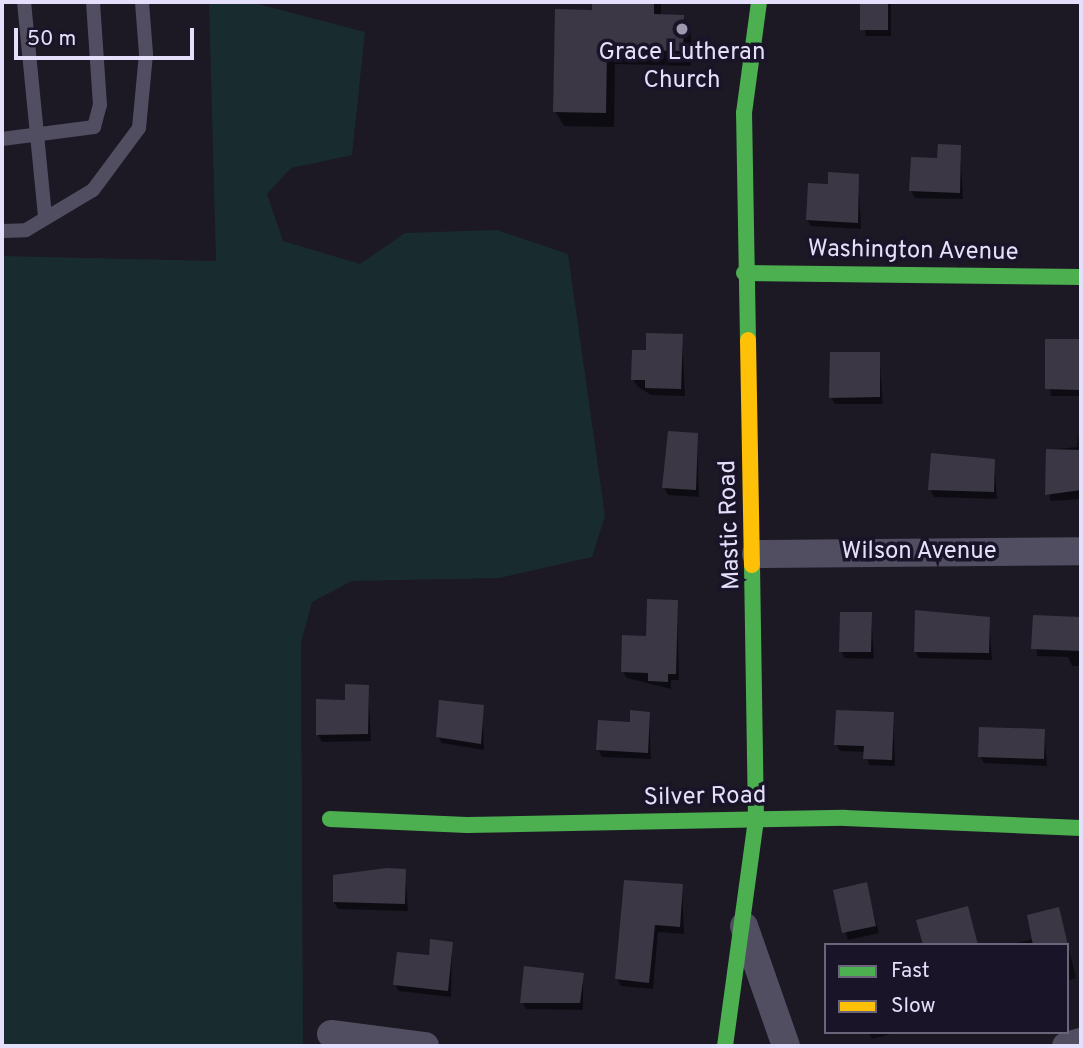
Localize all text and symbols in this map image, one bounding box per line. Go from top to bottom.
scale bar [18,14,198,58]
marker: Grace Lutheran Church [674,21,690,37]
text: 50 m [27,26,76,53]
place label: Grace Lutheran Church [599,40,765,96]
street label: Washington Avenue [807,236,1019,268]
street label: Mastic Road [714,459,748,591]
street label: Wilson Avenue [841,539,997,567]
street label: Silver Road [643,783,767,813]
legend [824,943,1069,1034]
text: Fast [891,958,930,985]
text: Slow [891,993,936,1020]

